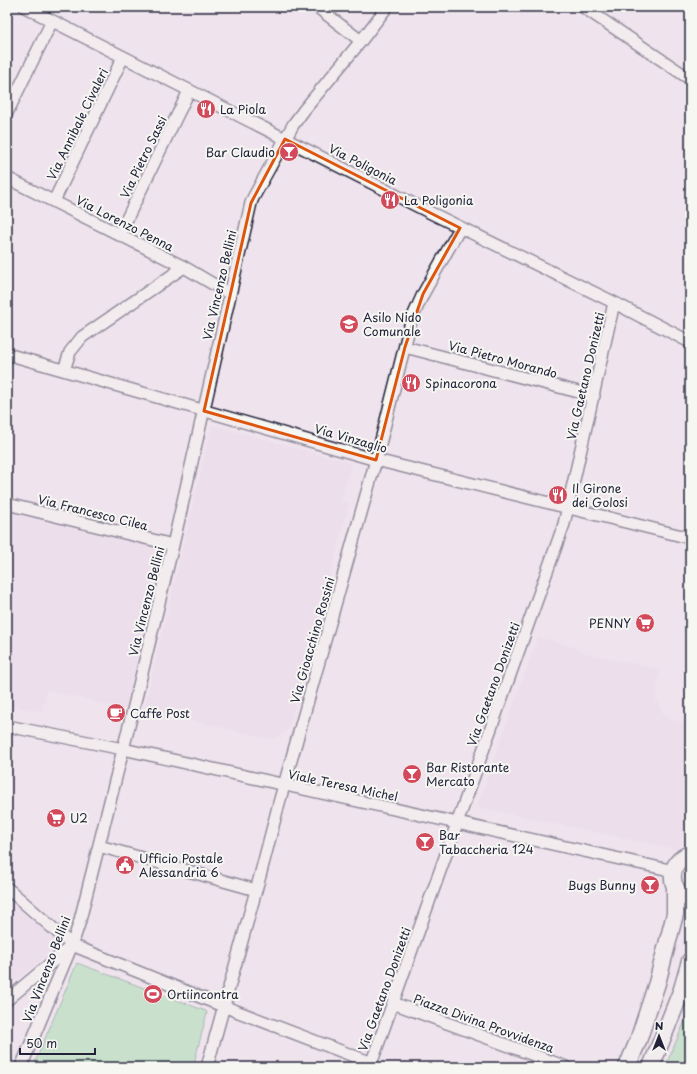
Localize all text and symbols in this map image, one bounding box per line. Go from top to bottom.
street label: Via Annibale Civaleri [42,65,112,183]
restaurant icon: La Piola [195,98,217,120]
place label: La Piola [220,100,266,118]
street label: Via Pietro Sassi [115,113,171,201]
street label: Via Poligonia [326,139,401,189]
bar icon: Bar Claudio [278,141,300,163]
place label: Bar Claudio [206,143,275,161]
restaurant icon: La Poligonia [379,189,401,211]
street label: Via Lorenzo Penna [73,191,178,256]
place label: La Poligonia [404,191,474,209]
street label: Via Vincenzo Bellini [198,228,240,342]
place label: Asilo Nido Comunale [363,308,422,340]
street label: Via Gaetano Donizetti [562,310,608,442]
school or university icon: Asilo Nido Comunale [338,313,360,335]
street label: Via Pietro Morando [447,336,560,382]
restaurant icon: Spinacorona [400,372,422,394]
place label: Spinacorona [425,374,497,392]
street label: Via Vinzaglio [312,419,390,457]
place label: Il Girone dei Golosi [572,479,628,511]
restaurant icon: Il Girone dei Golosi [547,484,569,506]
street label: Via Francesco Cilea [36,490,150,535]
street label: Via Vincenzo Bellini [124,544,168,658]
street label: Via Gioacchino Rossini [285,575,339,705]
supermarket icon: PENNY [634,612,656,634]
place label: PENNY [589,614,631,632]
street label: Via Gaetano Donizetti [462,619,524,749]
cafe icon: Caffe Post [105,702,127,724]
place label: Caffe Post [130,704,190,722]
place label: Bar Ristorante Mercato [426,758,510,790]
bar icon: Bar Ristorante Mercato [401,763,423,785]
street label: Viale Teresa Michel [286,765,400,805]
supermarket icon: U2 [45,807,67,829]
place label: U2 [70,809,88,827]
place label: Bar Tabaccheria 124 [439,826,534,858]
bar icon: Bar Tabaccheria 124 [414,831,436,853]
place label: Ufficio Postale Alessandria 6 [139,849,223,881]
public building icon: Ufficio Postale Alessandria 6 [114,854,136,876]
bar icon: Bugs Bunny [639,874,661,896]
place label: Bugs Bunny [568,876,636,894]
street label: Via Vincenzo Bellini [17,913,75,1025]
street label: Via Gaetano Donizetti [353,924,415,1054]
sports icon: Ortiincontra [142,983,164,1005]
place label: Ortiincontra [167,985,239,1003]
street label: Piazza Divina Provvidenza [411,989,557,1057]
north arrow [639,1016,679,1056]
text: N [655,1017,664,1034]
scale bar [20,1030,95,1056]
text: 50 m [26,1034,57,1052]

